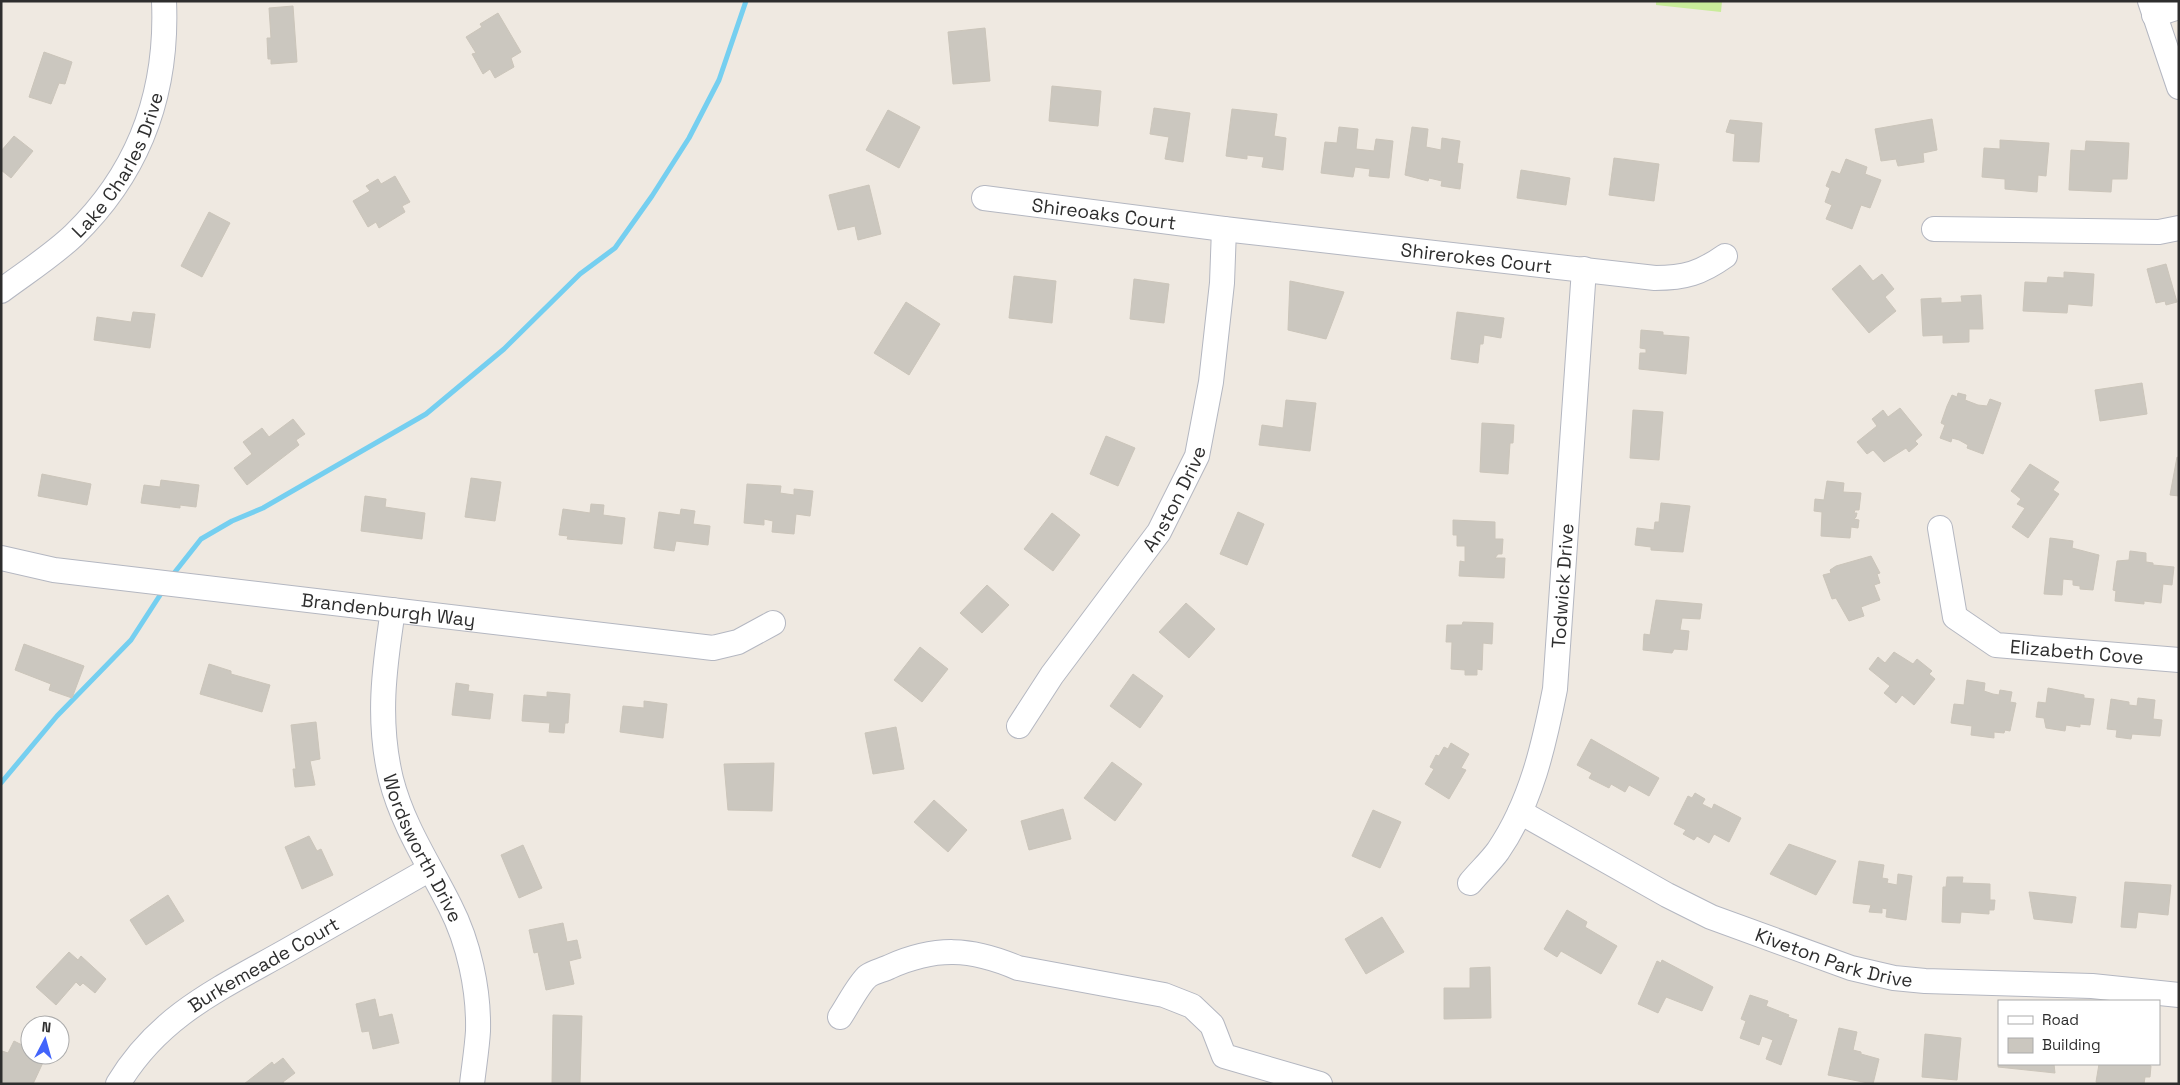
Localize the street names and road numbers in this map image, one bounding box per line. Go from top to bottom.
street label: Lake Charles Drive [66,90,169,243]
street label: Shireoaks Court [1030,192,1178,236]
street label: Shirerokes Court [1399,237,1553,279]
street label: Anston Drive [1137,444,1212,557]
street label: Todwick Drive [1546,522,1579,649]
street label: Brandenburgh Way [300,587,477,633]
street label: Elizabeth Cove [2009,634,2145,670]
street label: Wordsworth Drive [377,771,468,926]
street label: Burkemeade Court [183,911,344,1018]
street label: Kiveton Park Drive [1752,922,1914,993]

